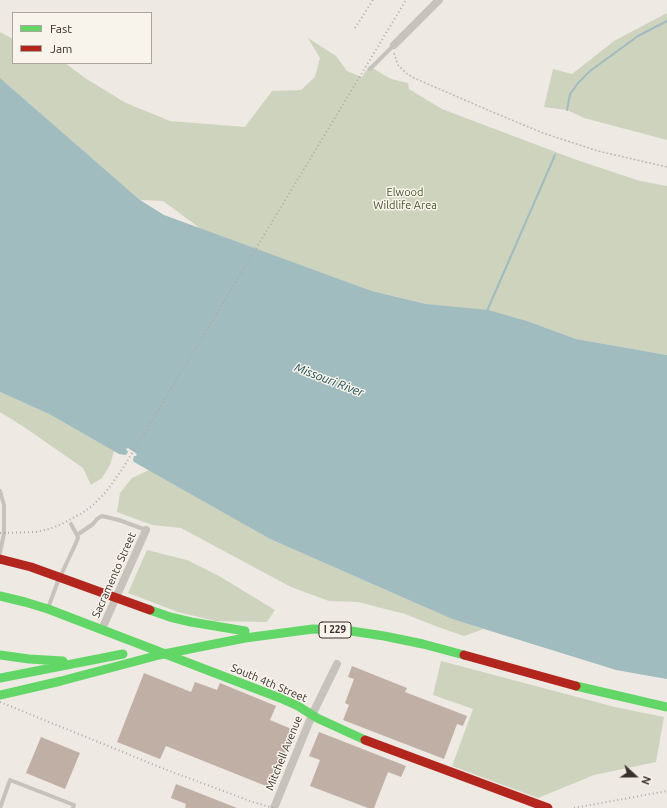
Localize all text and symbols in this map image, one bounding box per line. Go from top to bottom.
legend [12,12,152,64]
text: Fast [50,22,72,35]
text: Jam [50,42,72,55]
park label: Elwood Wildlife Area [373,185,437,211]
water label: Missouri River [292,360,366,400]
street label: Sacramento Street [89,530,139,620]
road number: I 229 [319,622,351,638]
street label: South 4th Street [229,661,309,705]
street label: Mitchell Avenue [263,714,305,792]
north arrow [615,756,655,796]
text: N [639,774,653,786]

